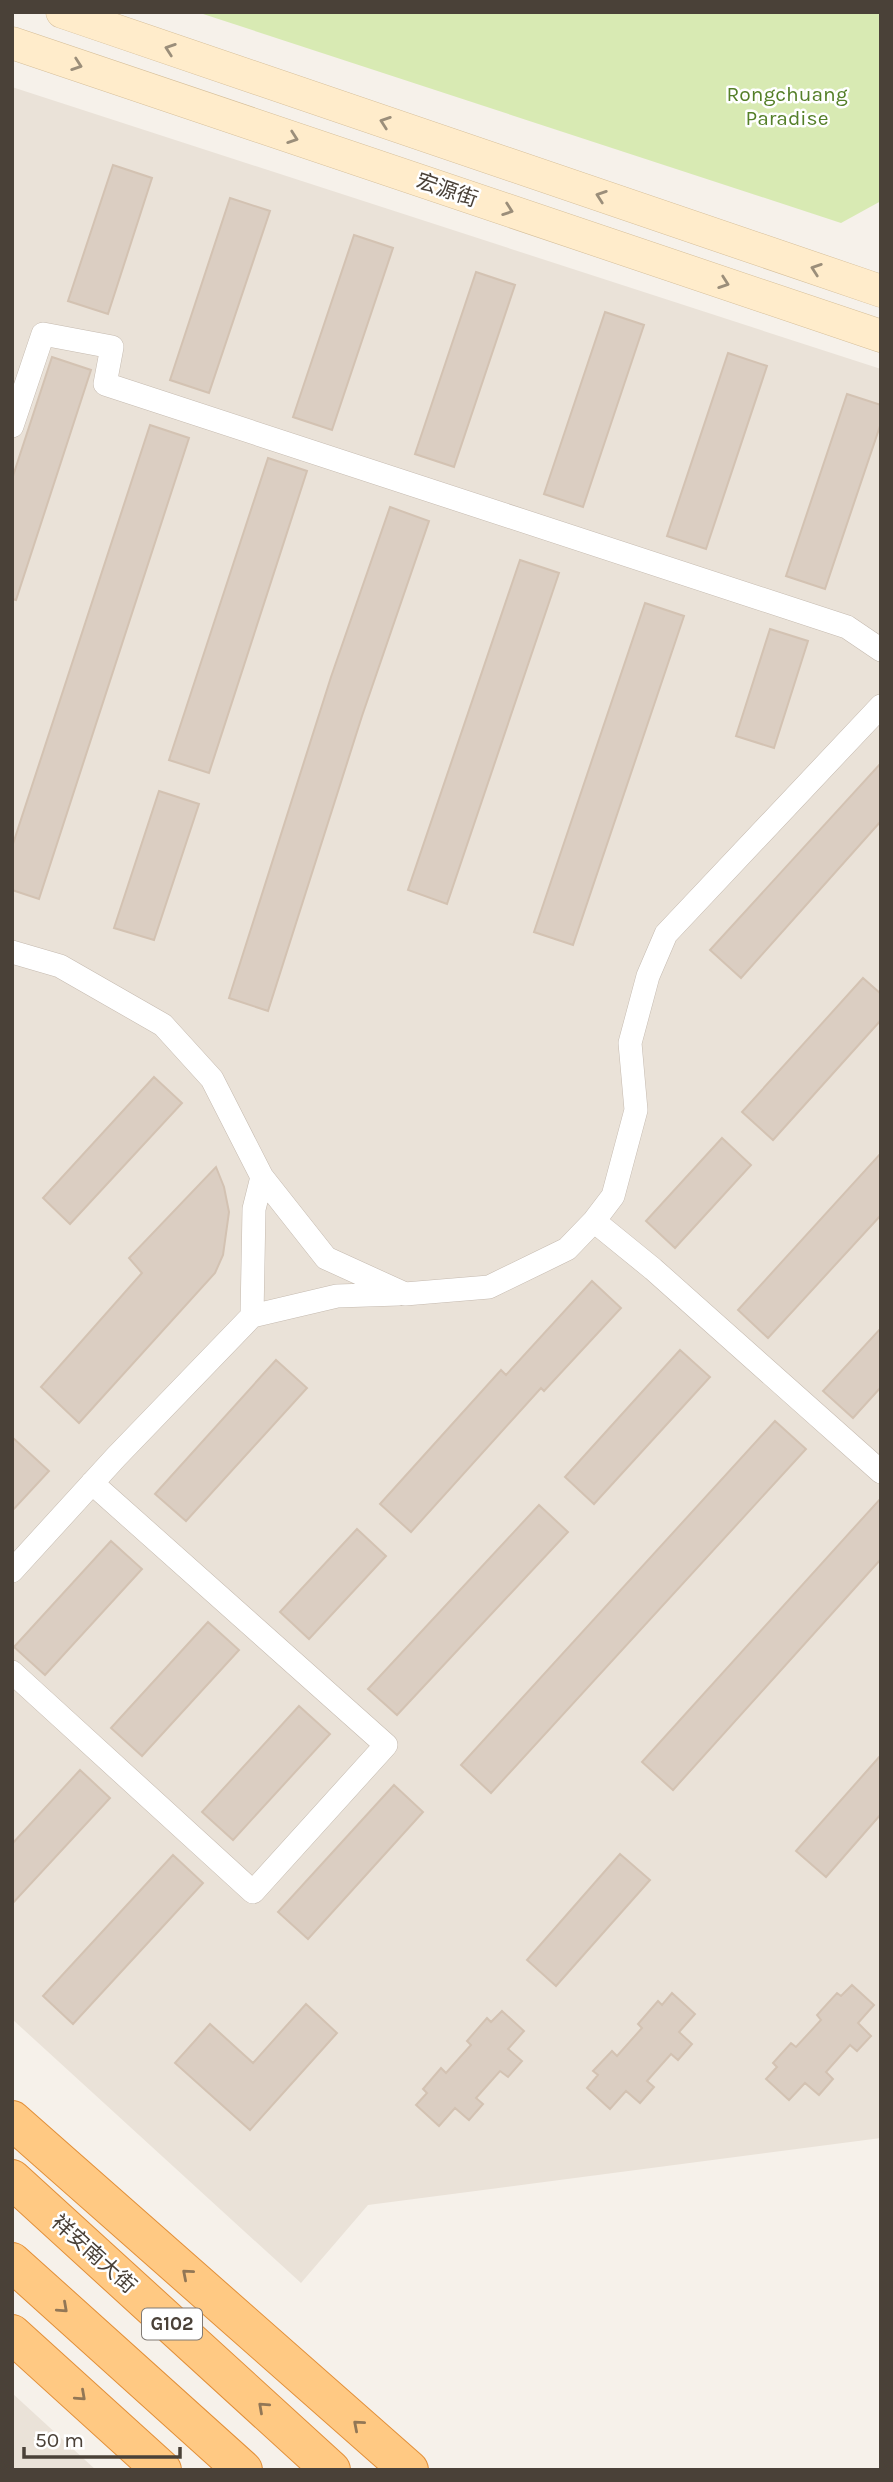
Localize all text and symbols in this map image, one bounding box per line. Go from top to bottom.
one-way arrow [164,43,177,57]
one-way arrow [70,57,83,71]
park label: Rongchuang Paradise [726,82,848,130]
one-way arrow [380,116,392,130]
one-way arrow [286,130,298,144]
street label: 宏源街 [413,168,481,212]
one-way arrow [595,190,607,204]
one-way arrow [502,202,514,216]
one-way arrow [811,263,823,277]
one-way arrow [717,275,729,289]
street label: 祥安南大街 [47,2210,141,2298]
one-way arrow [182,2270,195,2282]
one-way arrow [55,2300,68,2312]
road number: G102 [142,2308,202,2340]
one-way arrow [73,2388,86,2401]
one-way arrow [258,2403,271,2416]
scale bar [24,2416,180,2460]
one-way arrow [353,2421,366,2433]
text: 50 m [35,2428,84,2452]

